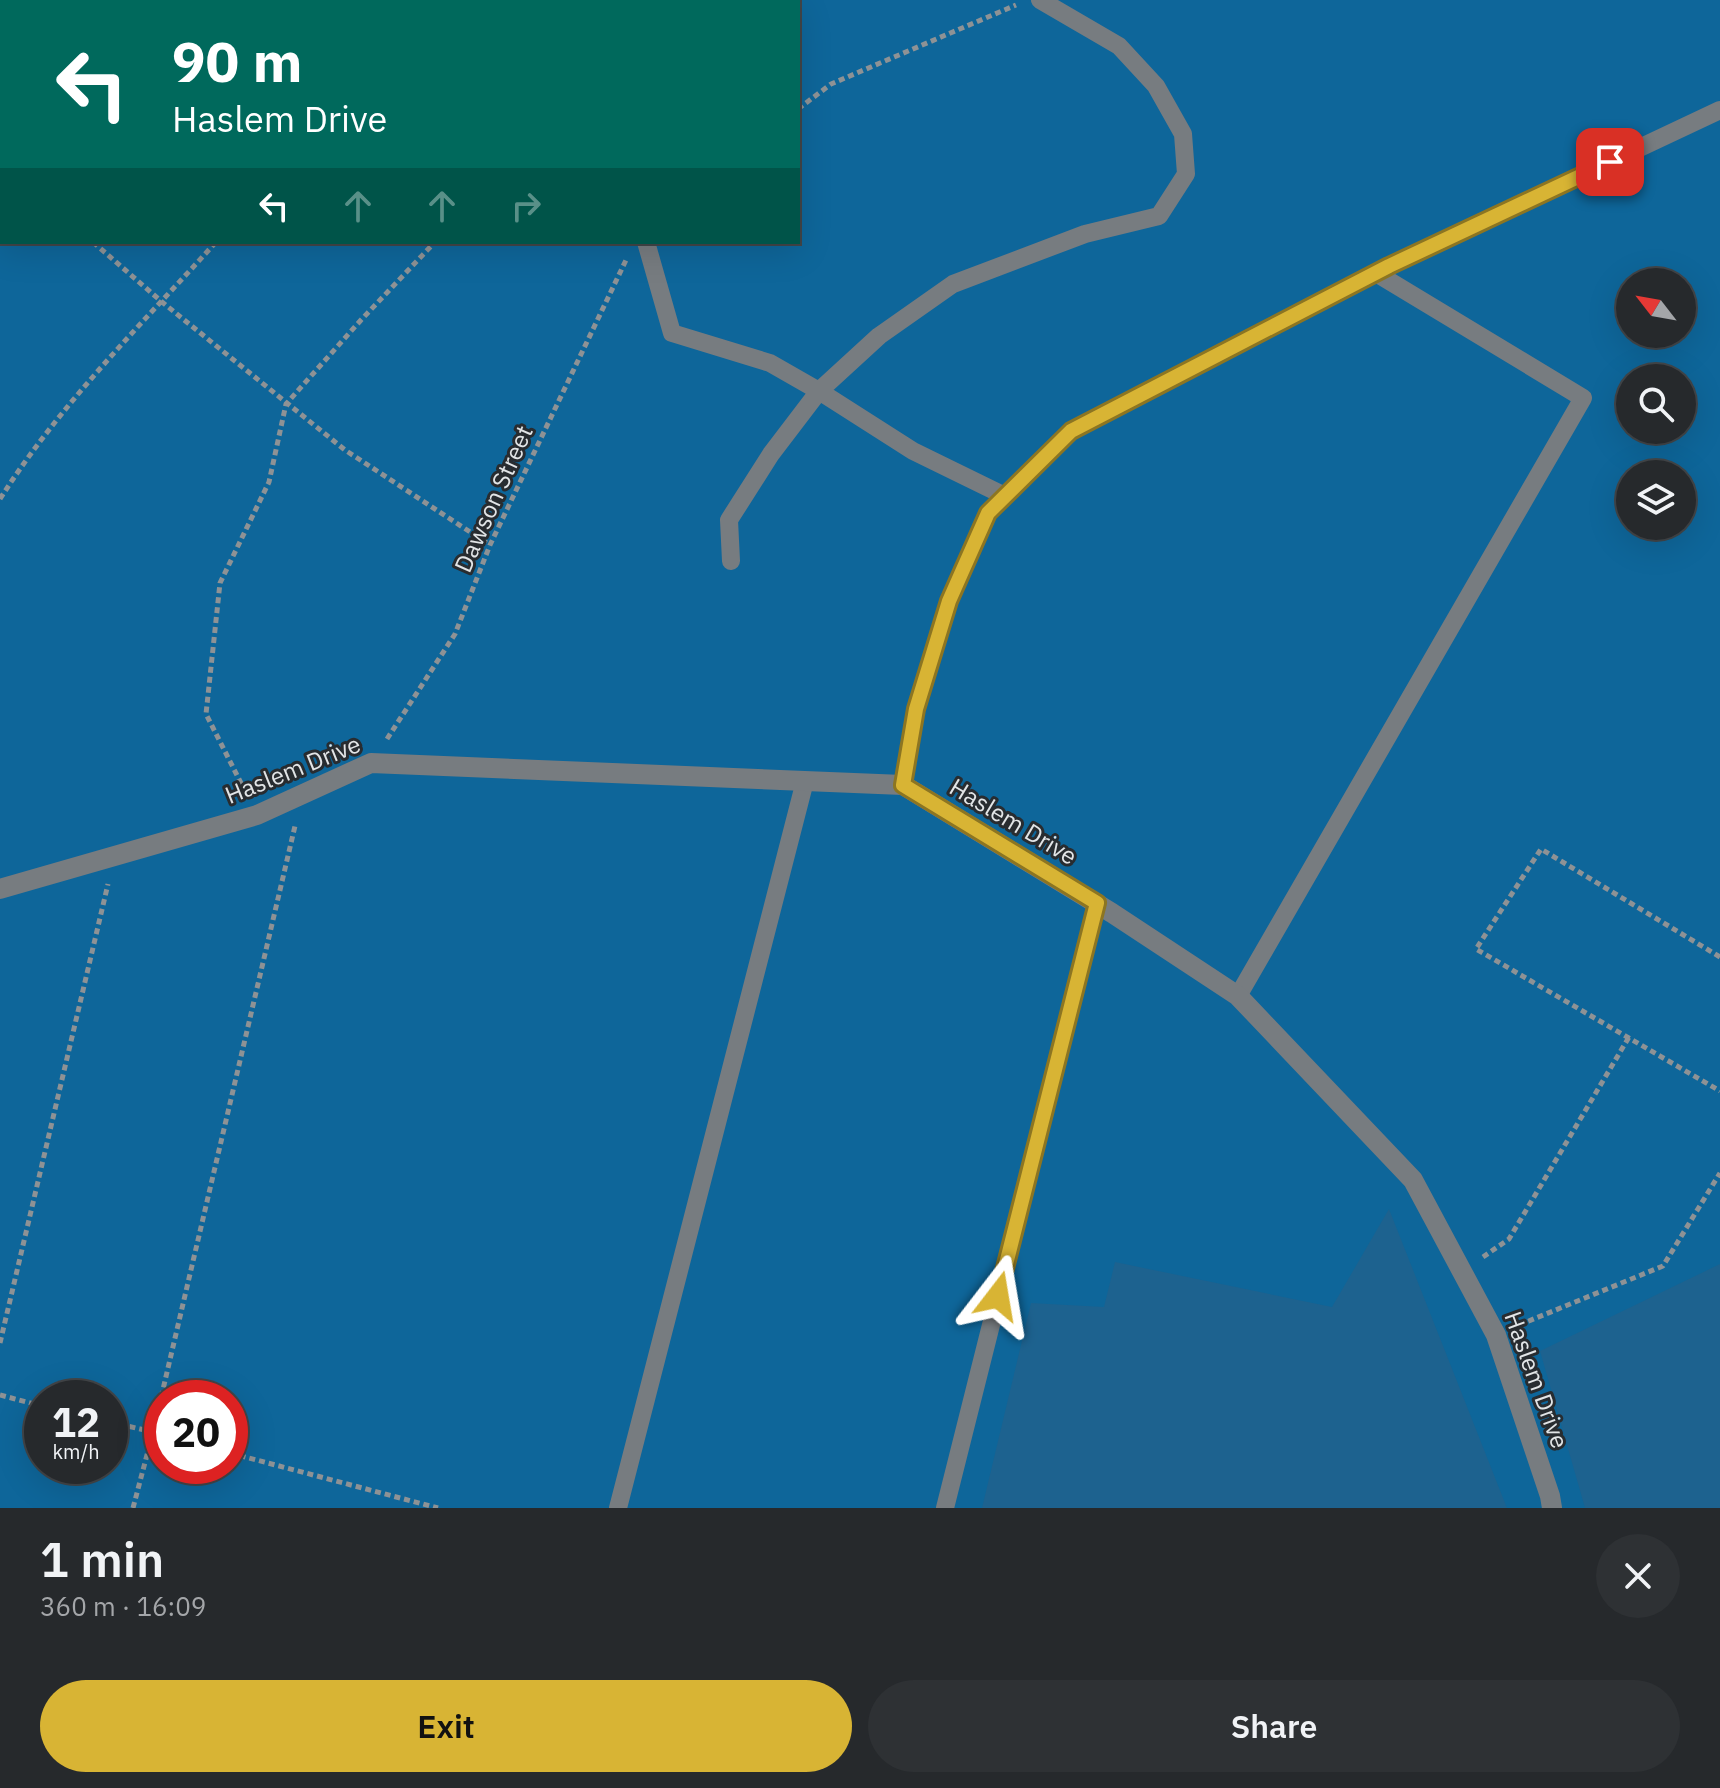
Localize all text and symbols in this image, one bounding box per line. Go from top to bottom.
text: 90 m [172,25,302,97]
icon: left [40,32,144,136]
text: Haslem Drive [172,95,387,142]
pin [1576,128,1644,196]
icon: arrive [1588,140,1632,184]
icon: left [252,184,296,228]
icon: ahead [336,184,380,228]
icon: ahead [420,184,464,228]
icon: right [504,184,548,228]
north arrow [1616,268,1696,348]
map controls [1616,268,1696,540]
button: search [1616,364,1696,444]
street label: Dawson Street [446,420,540,577]
button: layers [1616,460,1696,540]
street label: Haslem Drive [220,727,365,811]
street label: Haslem Drive [944,770,1083,872]
position arrow [956,1254,1040,1338]
street label: Haslem Drive [1497,1307,1577,1453]
speed limit sign: 20 [144,1380,248,1484]
text: 12 [52,1396,100,1448]
text: km/h [52,1438,100,1465]
text: 1 min [40,1528,164,1590]
button: close [1596,1534,1680,1618]
text: 360 m · 16:09 [40,1589,206,1623]
button: Exit [40,1680,852,1772]
button: Share [868,1680,1680,1772]

